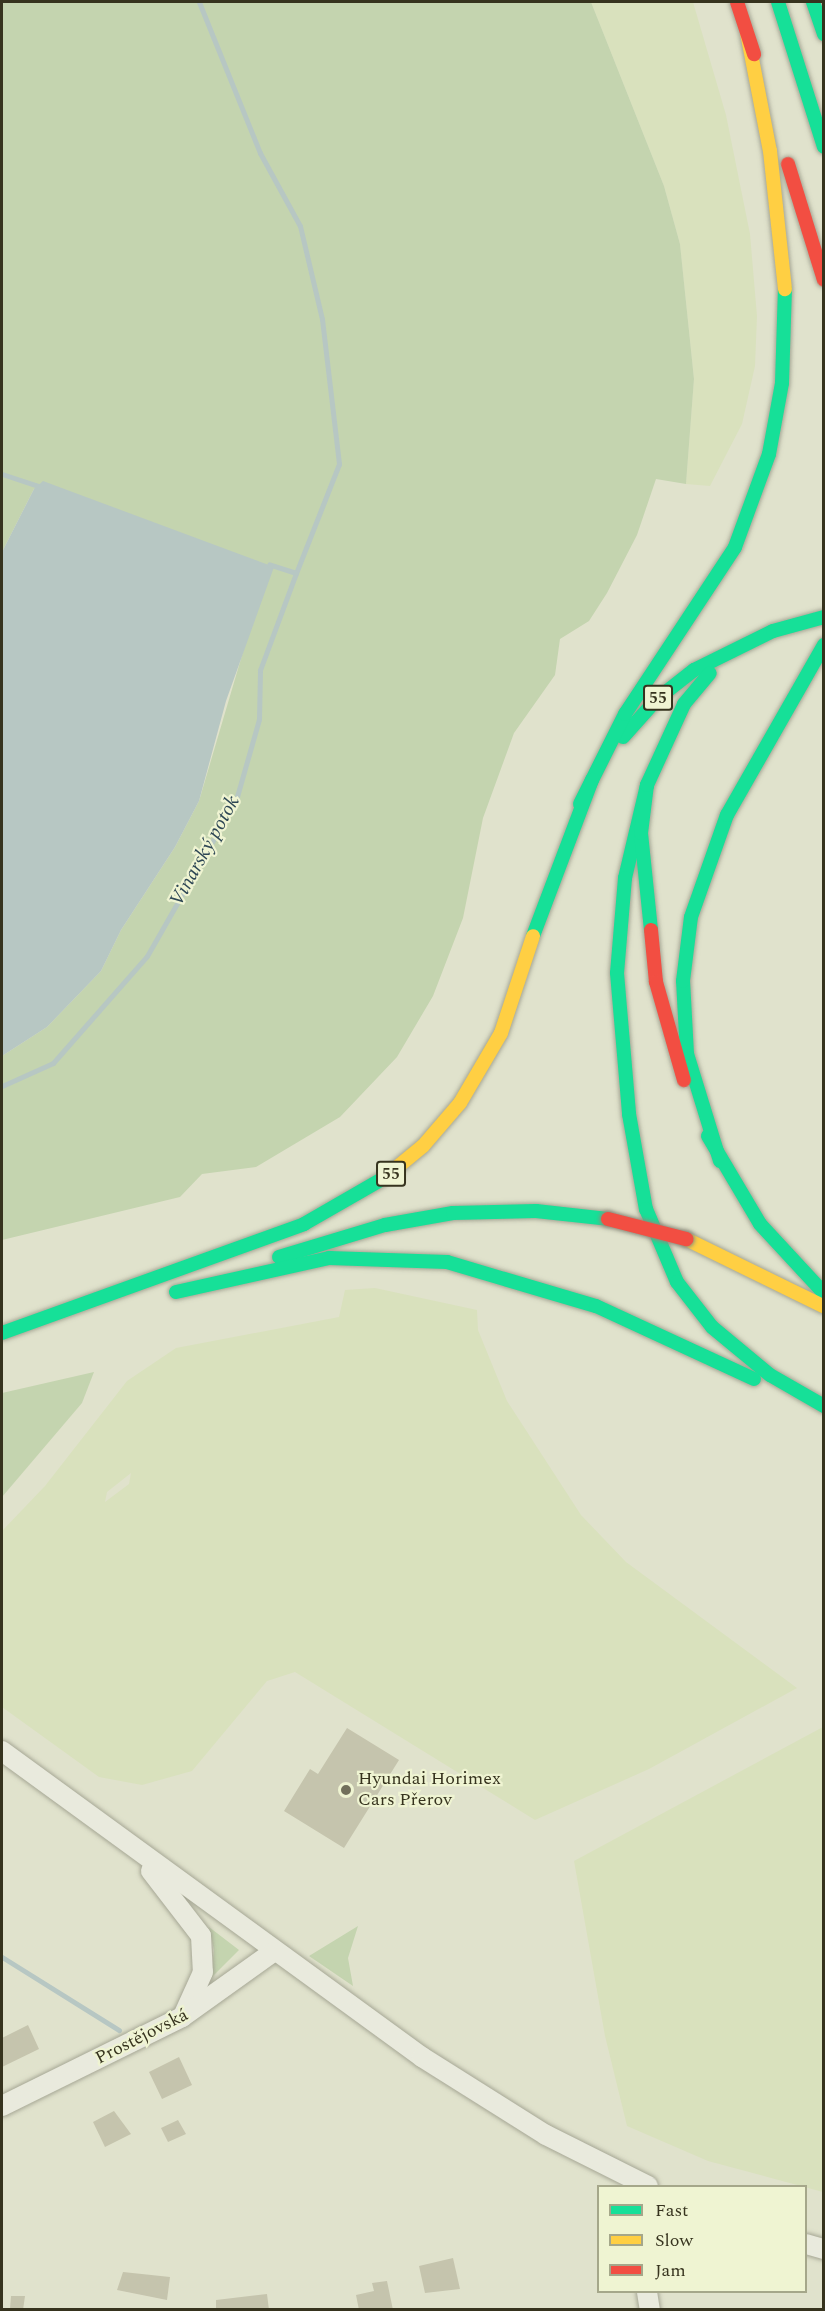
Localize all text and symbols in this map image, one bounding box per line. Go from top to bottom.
road number: 55 [643,685,673,711]
water label: Vinarský potok [165,792,245,910]
road number: 55 [376,1161,406,1187]
place label: Hyundai Horimex Cars Přerov [358,1769,501,1812]
marker: Hyundai Horimex Cars Přerov [339,1783,353,1797]
street label: Prostějovská [92,2004,192,2070]
legend [597,2185,807,2293]
text: Fast [655,2197,688,2224]
text: Slow [655,2227,693,2254]
text: Jam [655,2257,686,2284]

